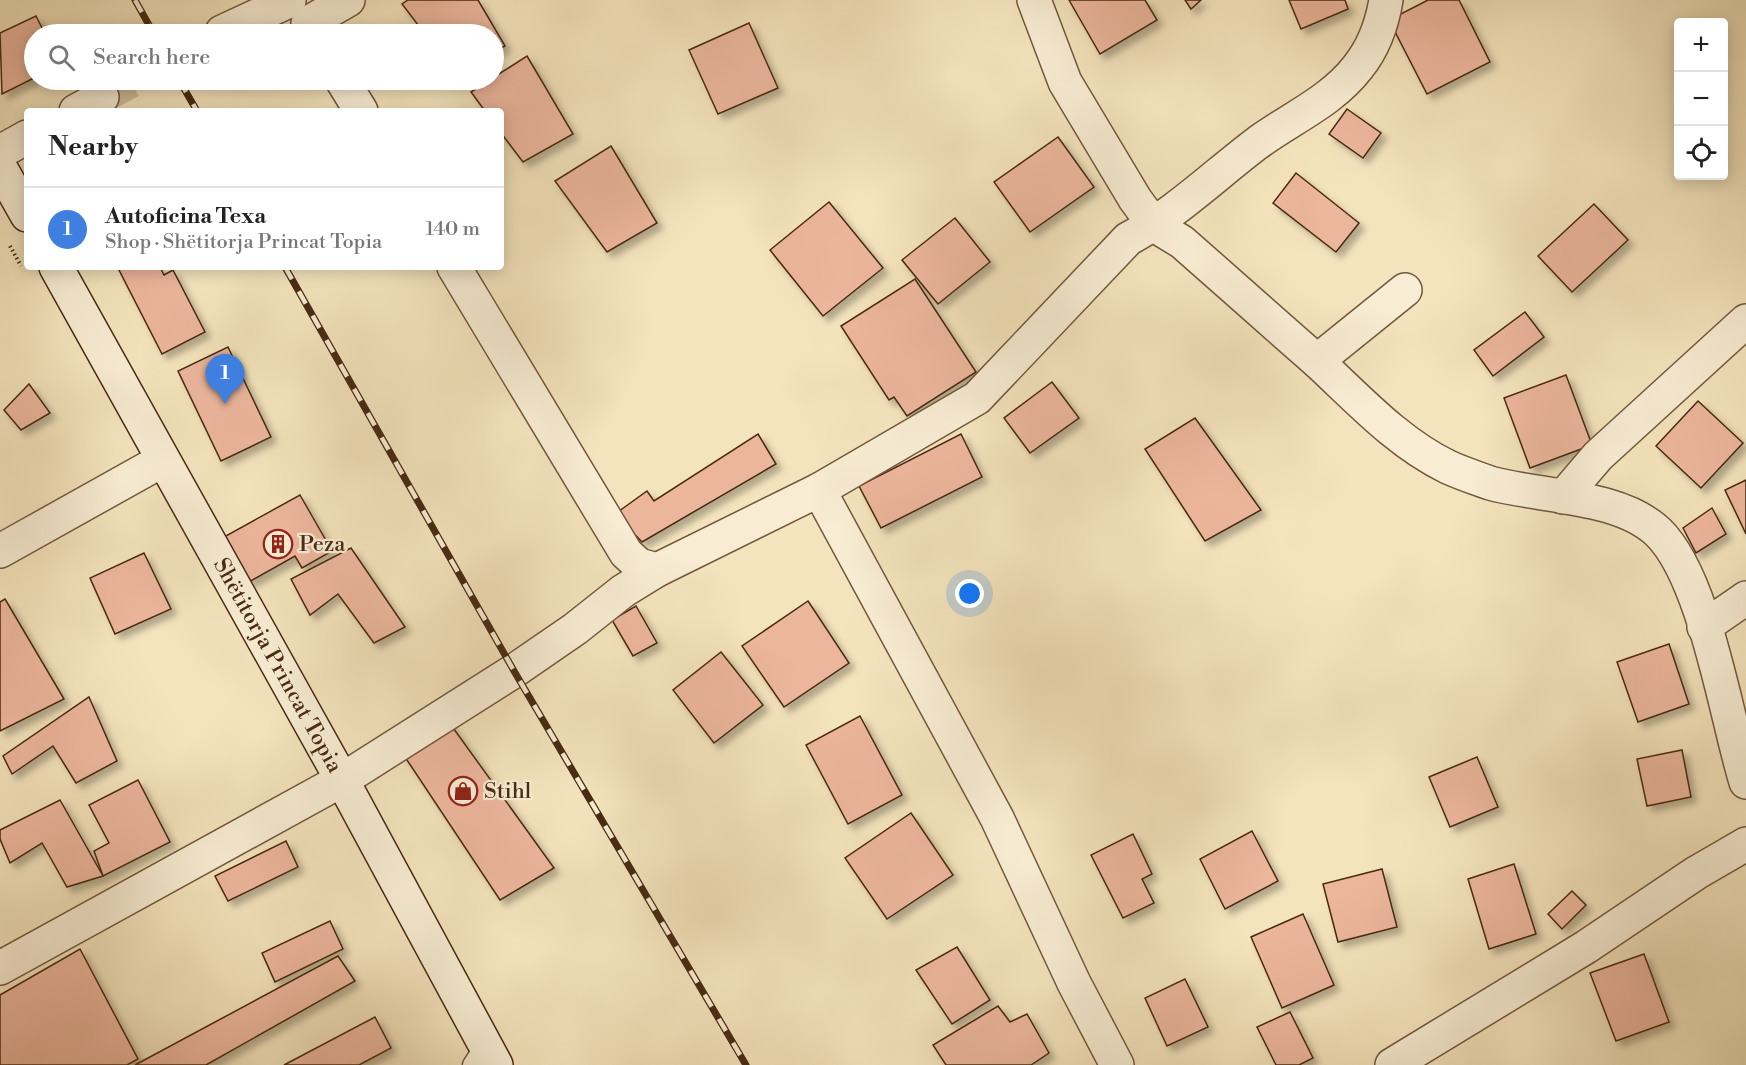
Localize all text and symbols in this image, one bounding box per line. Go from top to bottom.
map controls [1674,18,1728,180]
button: + [1674,18,1728,72]
search box [24,24,504,90]
icon: search [45,41,78,74]
text: Search here [93,44,210,71]
button: − [1674,72,1728,126]
button: locate [1674,126,1728,180]
text: Nearby [48,131,138,163]
text: Autoficina Texa [105,203,266,230]
text: 1 [63,217,72,242]
text: 140 m [425,217,480,242]
text: Shop · Shëtitorja Princat Topia [105,230,382,255]
pin: 1 [206,354,244,404]
building icon: Peza [262,528,294,560]
place label: Peza [299,531,346,558]
street label: Shëtitorja Princat Topia [207,553,349,778]
your location [955,579,984,608]
shop icon: Stihl [447,775,479,807]
place label: Stihl [484,778,532,805]

